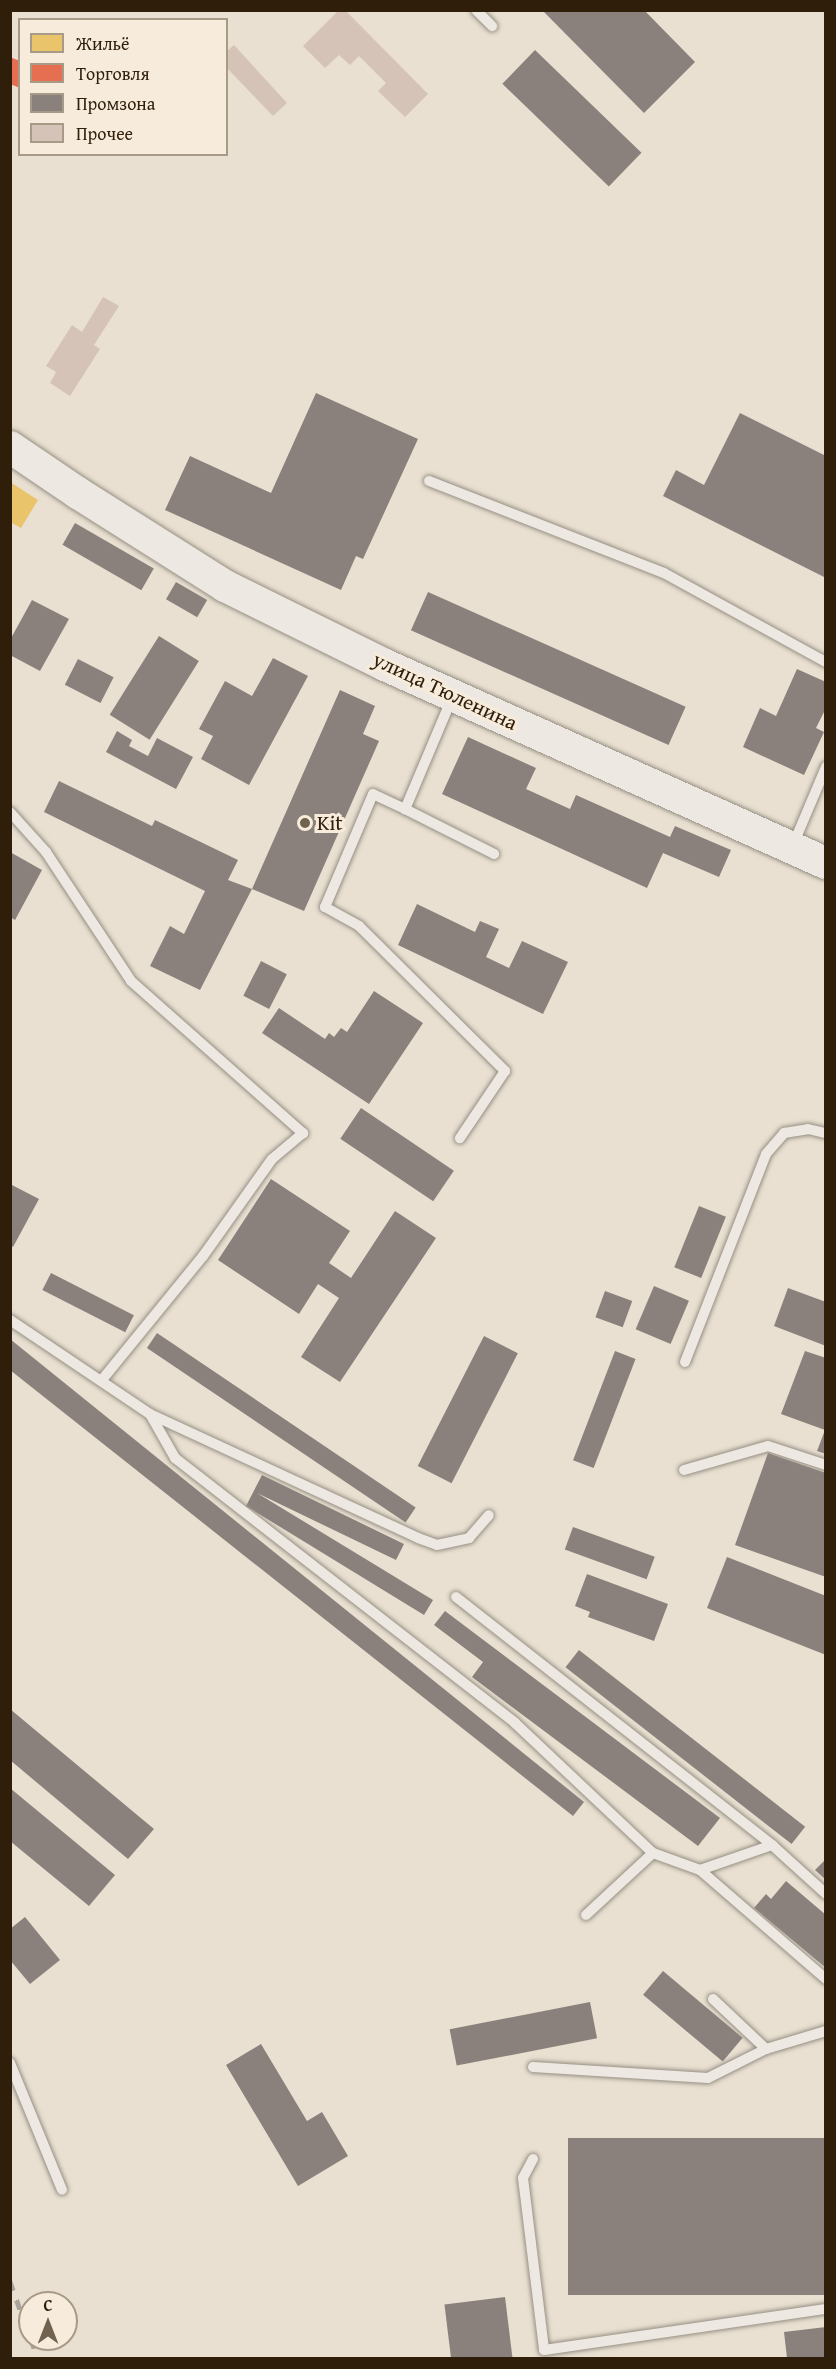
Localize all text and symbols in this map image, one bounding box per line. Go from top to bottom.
legend [18,18,228,156]
text: Жильё [76,30,130,57]
text: Торговля [76,60,150,87]
text: Промзона [76,90,155,117]
text: Прочее [76,120,133,147]
street label: улица Тюленина [369,647,521,735]
place label: Kit [317,810,343,836]
marker: Kit [298,816,312,830]
north arrow [18,2291,78,2351]
text: С [43,2293,53,2317]

